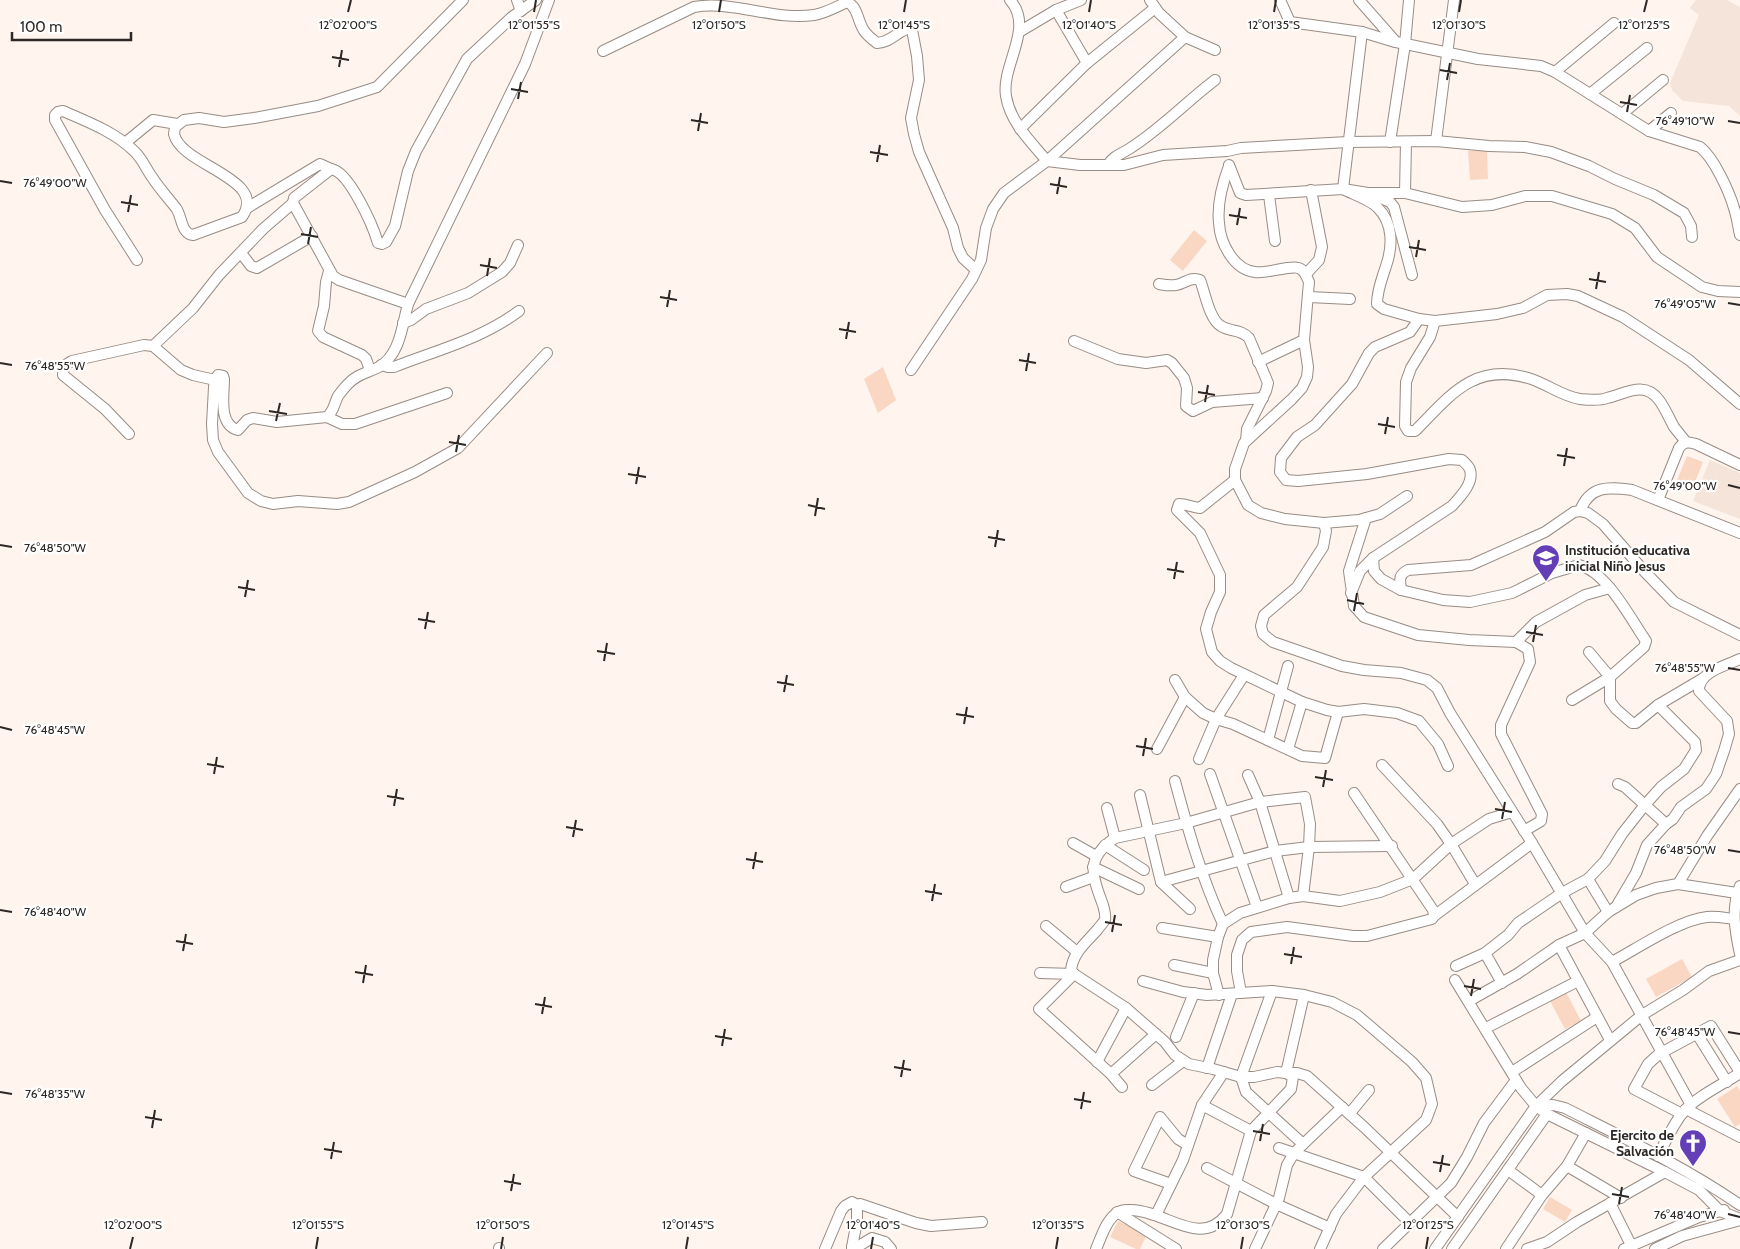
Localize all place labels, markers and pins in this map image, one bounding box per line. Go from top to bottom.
place label: Institución educativa inicial Niño Jesus [1565,541,1690,575]
school or university icon: Institución educativa inicial Niño Jesus [1531,543,1561,582]
place label: Ejercito de Salvación [1610,1126,1674,1160]
church icon: Ejercito de Salvación [1678,1128,1708,1167]

